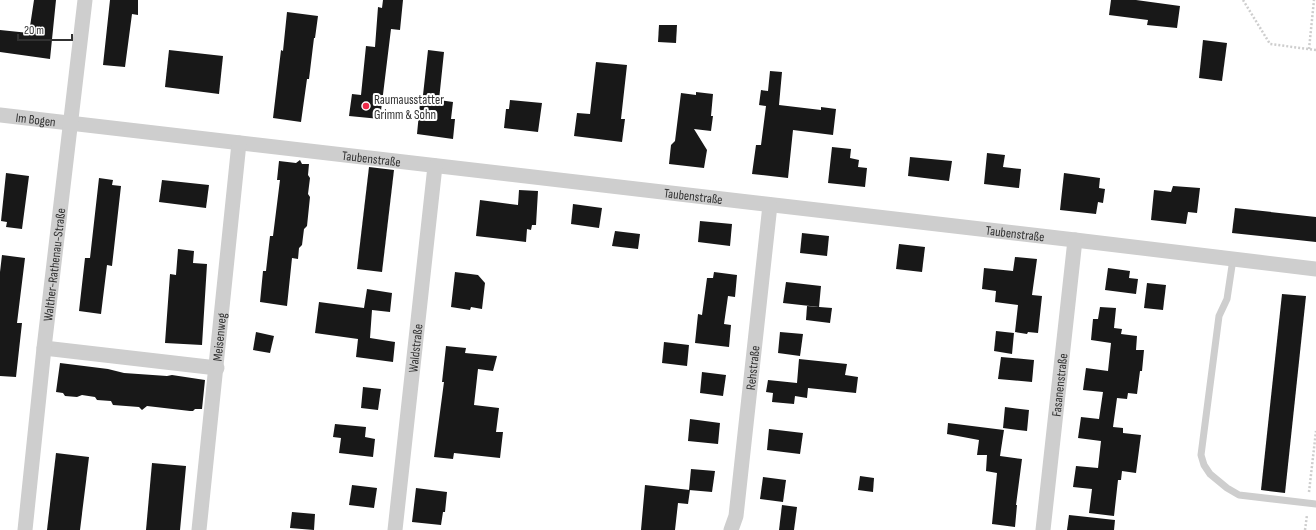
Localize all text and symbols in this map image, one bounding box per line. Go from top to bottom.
scale bar [18,16,72,42]
text: 20 m [24,23,44,38]
place label: Raumausstatter Grimm & Sohn [374,92,444,123]
marker: Raumausstatter Grimm & Sohn [361,101,371,111]
street label: Im Bogen [15,110,57,130]
street label: Taubenstraße [341,148,402,171]
street label: Taubenstraße [663,185,723,208]
street label: Walther-Rathenau-Straße [40,207,69,322]
street label: Taubenstraße [985,223,1045,245]
street label: Meisenweg [209,312,230,362]
street label: Waldstraße [405,323,427,373]
street label: Rehstraße [743,345,764,391]
street label: Fasanenstraße [1049,352,1071,417]

